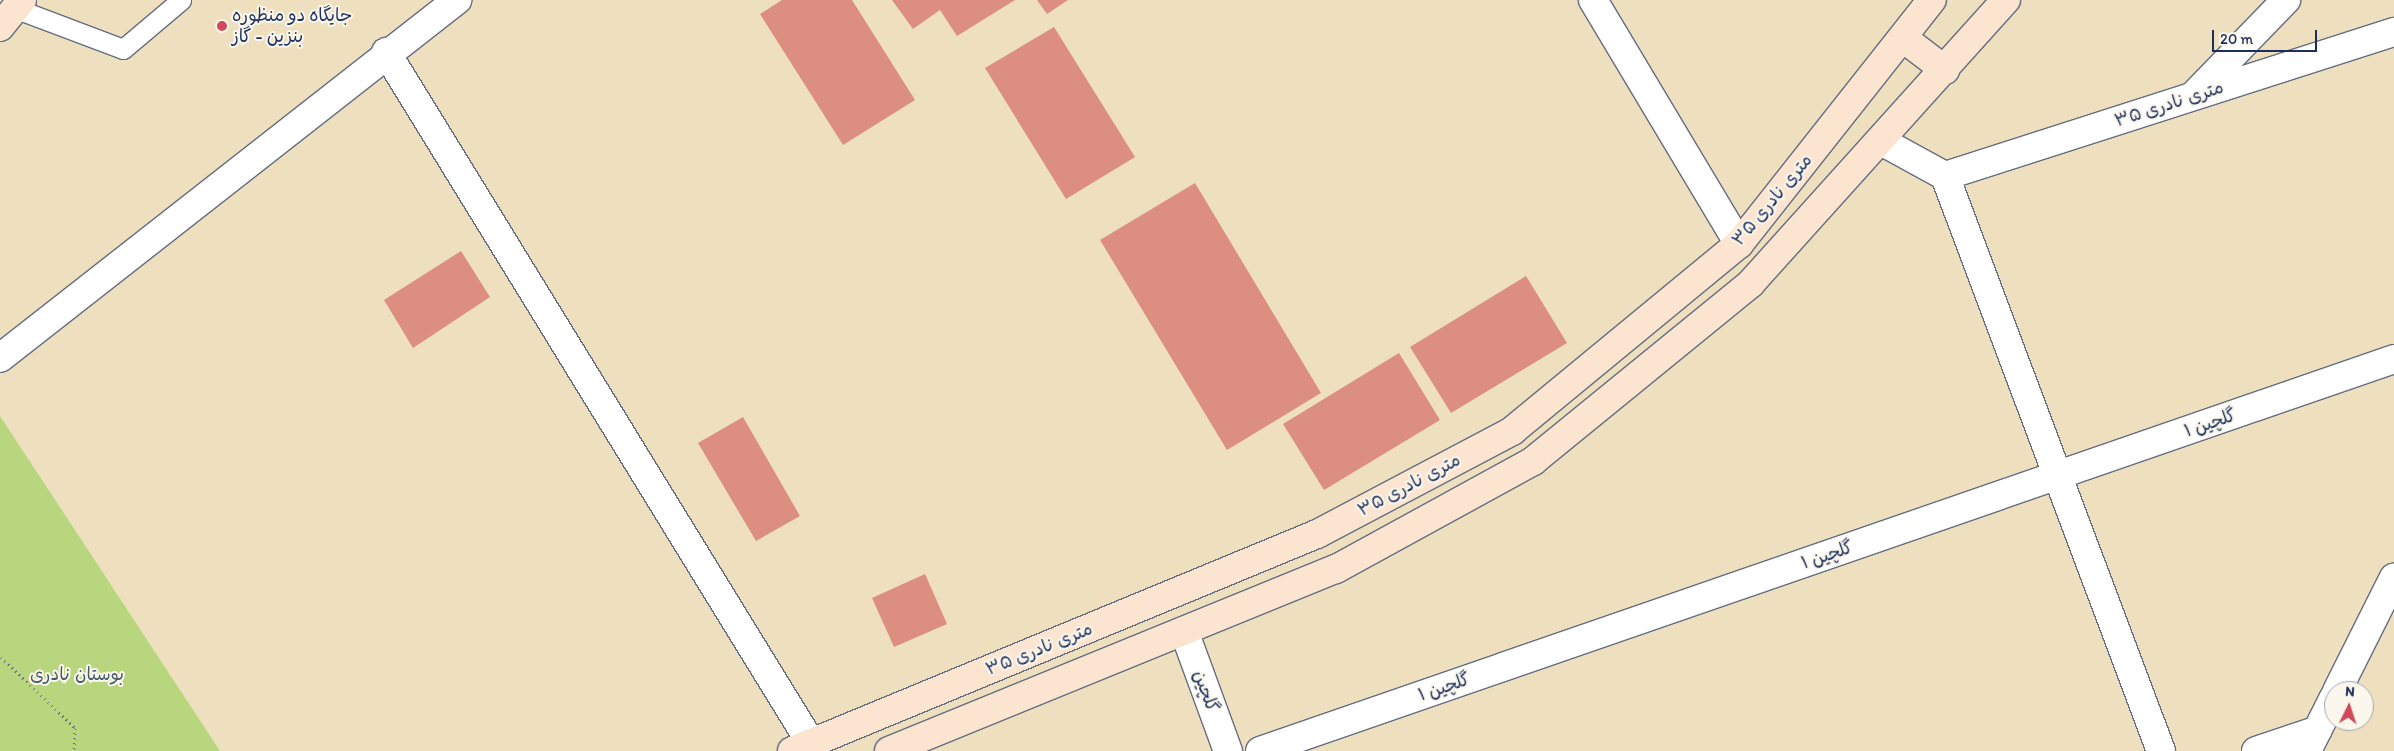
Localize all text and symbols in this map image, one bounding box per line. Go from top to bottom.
place label: جایگاه دو منظوره بنزین - گاز [232,5,352,48]
marker: جایگاه دو منظوره بنزین - گاز [216,20,228,32]
scale bar [2214,20,2319,52]
text: 20 m [2220,30,2253,48]
street label: ۳۵ متری نادری [2112,76,2226,132]
street label: ۳۵ متری نادری [1727,150,1817,250]
street label: گلچین ۱ [2181,404,2239,442]
street label: ۳۵ متری نادری [1354,449,1464,521]
street label: گلچین ۱ [1798,536,1856,574]
street label: ۳۵ متری نادری [982,618,1096,680]
park label: بوستان نادری [30,663,124,685]
street label: گلچین [1189,667,1223,715]
street label: گلچین ۱ [1415,668,1473,706]
north arrow [2324,681,2374,731]
text: N [2345,683,2355,700]

